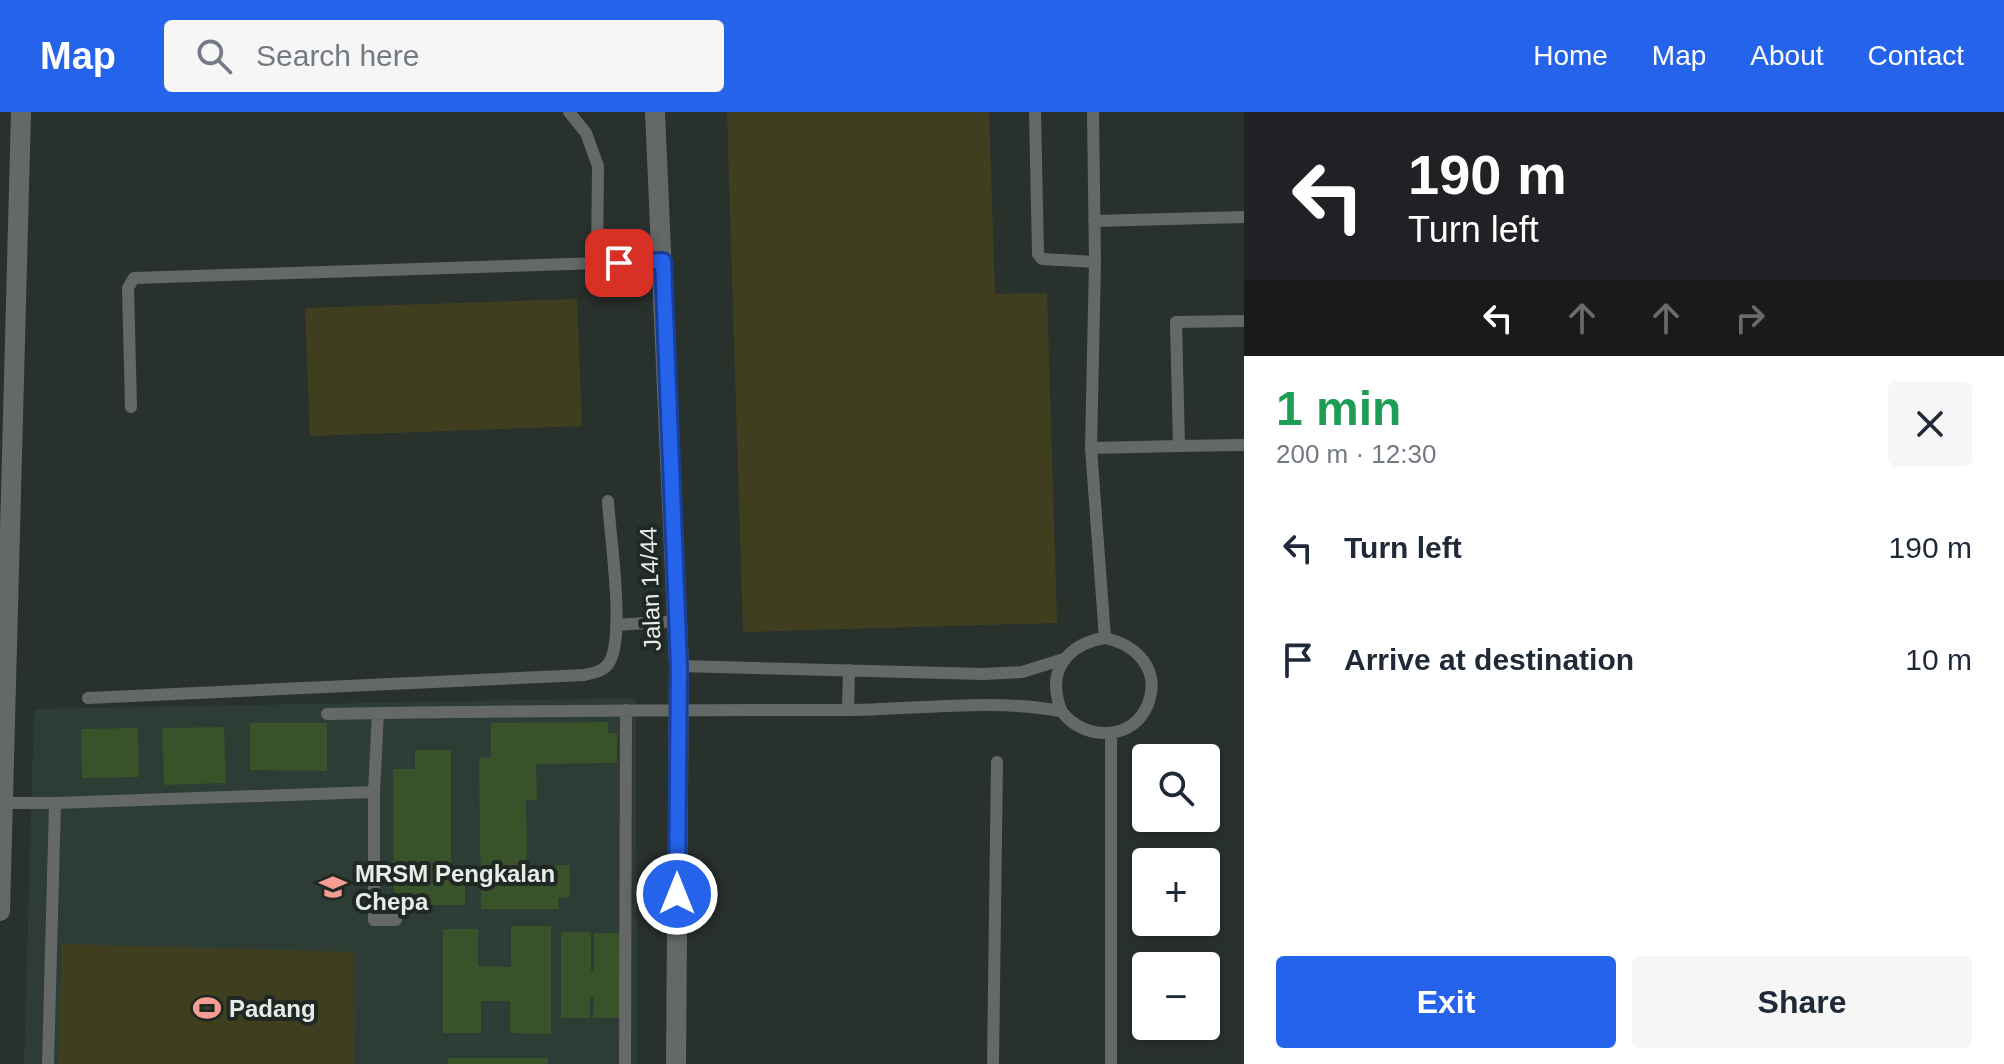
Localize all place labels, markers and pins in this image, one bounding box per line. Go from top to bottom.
pin [585,229,653,297]
place label: MRSM Pengkalan Chepa [355,860,555,915]
school or university icon: MRSM Pengkalan Chepa [318,872,348,902]
sports icon: Padang [192,993,222,1023]
place label: Padang [229,995,316,1022]

